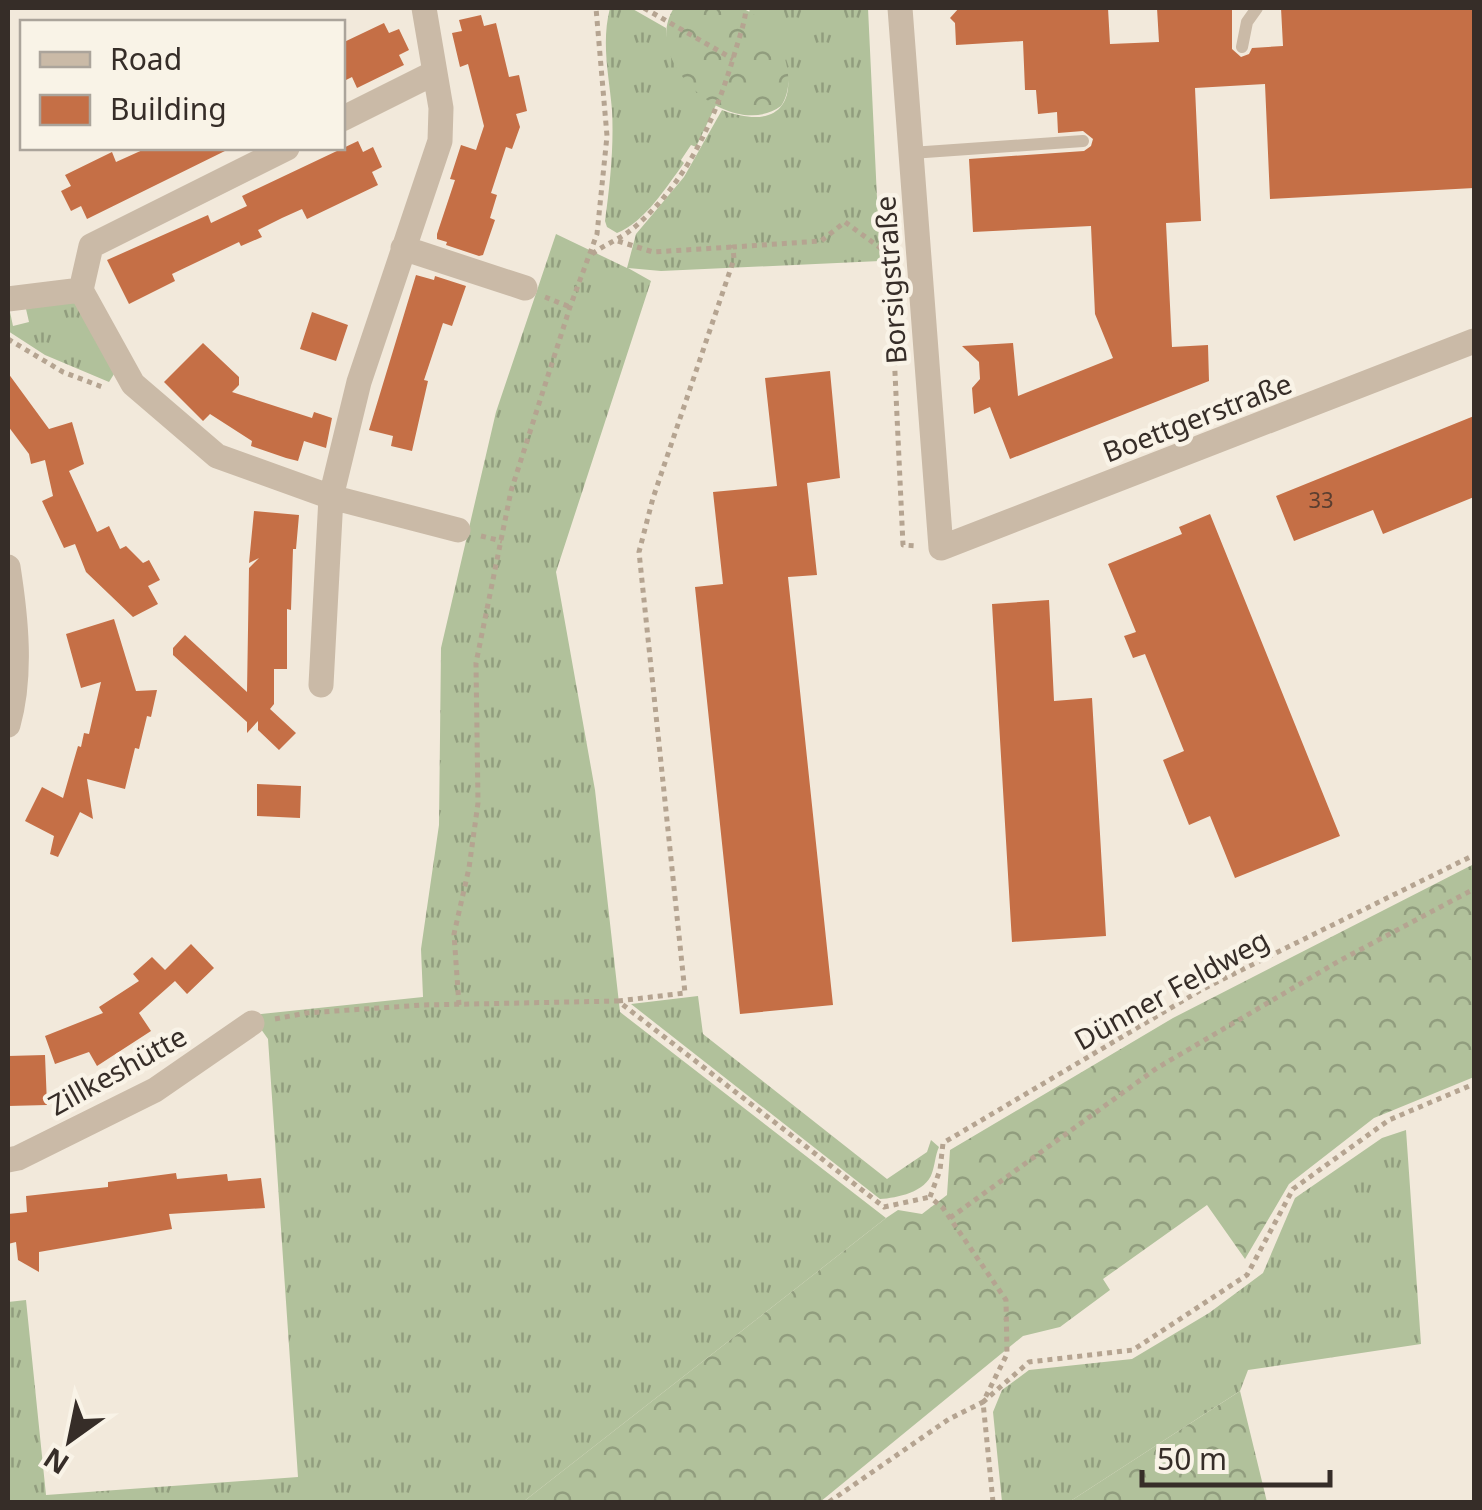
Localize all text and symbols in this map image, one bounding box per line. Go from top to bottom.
legend [20,20,345,150]
text: Road [110,38,182,79]
text: Building [110,88,227,129]
street label: Borsigstraße [865,195,915,365]
street label: Boettgerstraße [1097,364,1297,470]
house number: 33 [1308,484,1334,514]
street label: Dünner Feldweg [1067,920,1275,1058]
street label: Zillkeshütte [41,1016,193,1124]
north arrow [20,1390,120,1490]
scale bar [1142,1425,1330,1487]
text: 50 m [1157,1438,1227,1479]
text: N [36,1440,76,1484]

